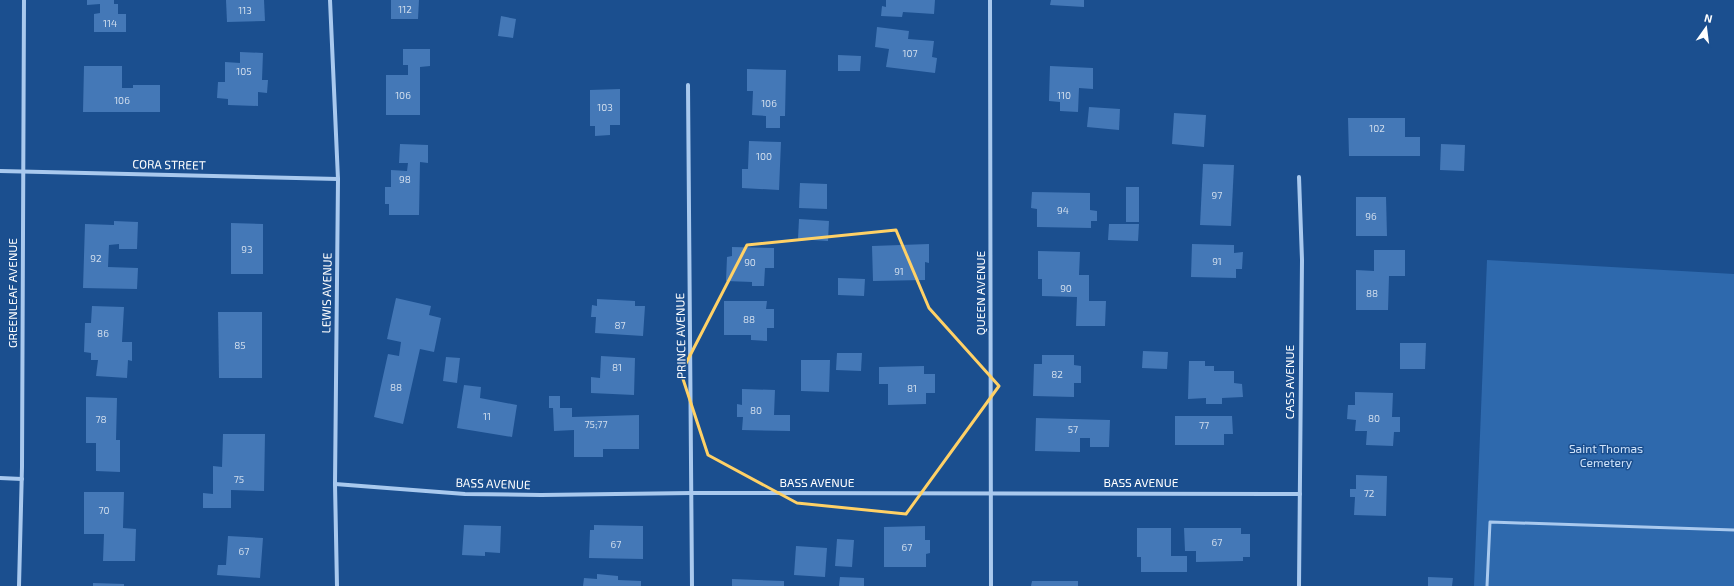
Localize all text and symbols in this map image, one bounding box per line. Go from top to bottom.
house number: 112 [398,3,412,15]
house number: 113 [238,4,252,16]
north arrow [1686,8,1726,48]
text: N [1703,11,1714,25]
house number: 114 [103,17,117,29]
house number: 107 [902,47,918,59]
house number: 105 [236,65,252,77]
house number: 106 [395,89,411,101]
house number: 110 [1057,89,1071,101]
house number: 106 [114,94,130,106]
house number: 106 [761,97,777,109]
house number: 103 [597,101,613,113]
house number: 102 [1369,122,1385,134]
house number: 100 [756,150,772,162]
street label: CORA STREET [132,156,206,172]
house number: 98 [399,173,411,185]
house number: 97 [1212,189,1222,201]
house number: 94 [1057,204,1069,216]
house number: 96 [1365,210,1377,222]
street label: GREENLEAF AVENUE [5,238,19,348]
house number: 93 [241,243,253,255]
street label: QUEEN AVENUE [973,250,988,335]
house number: 92 [90,252,102,264]
street label: LEWIS AVENUE [318,252,334,333]
house number: 91 [1212,255,1222,267]
house number: 90 [744,256,756,268]
house number: 91 [894,265,904,277]
house number: 90 [1060,282,1072,294]
house number: 88 [1366,287,1378,299]
street label: PRINCE AVENUE [672,292,688,379]
house number: 88 [743,313,755,325]
house number: 87 [614,319,626,331]
house number: 86 [97,327,109,339]
house number: 85 [234,339,246,351]
street label: CASS AVENUE [1282,345,1296,419]
house number: 81 [612,361,622,373]
house number: 82 [1051,368,1063,380]
house number: 88 [390,381,402,393]
house number: 81 [907,382,917,394]
house number: 80 [750,404,762,416]
house number: 11 [483,410,491,422]
house number: 80 [1368,412,1380,424]
house number: 78 [95,413,107,425]
house number: 75;77 [584,418,608,430]
house number: 77 [1199,419,1209,431]
house number: 57 [1068,423,1078,435]
park label: Saint Thomas Cemetery [1569,441,1643,469]
house number: 75 [234,473,244,485]
street label: BASS AVENUE [455,475,531,491]
street label: BASS AVENUE [779,475,855,489]
street label: BASS AVENUE [1103,475,1179,489]
house number: 72 [1364,487,1375,499]
house number: 70 [98,504,110,516]
house number: 67 [1212,536,1222,548]
house number: 67 [611,538,621,550]
house number: 67 [902,541,912,553]
house number: 67 [239,545,249,557]

